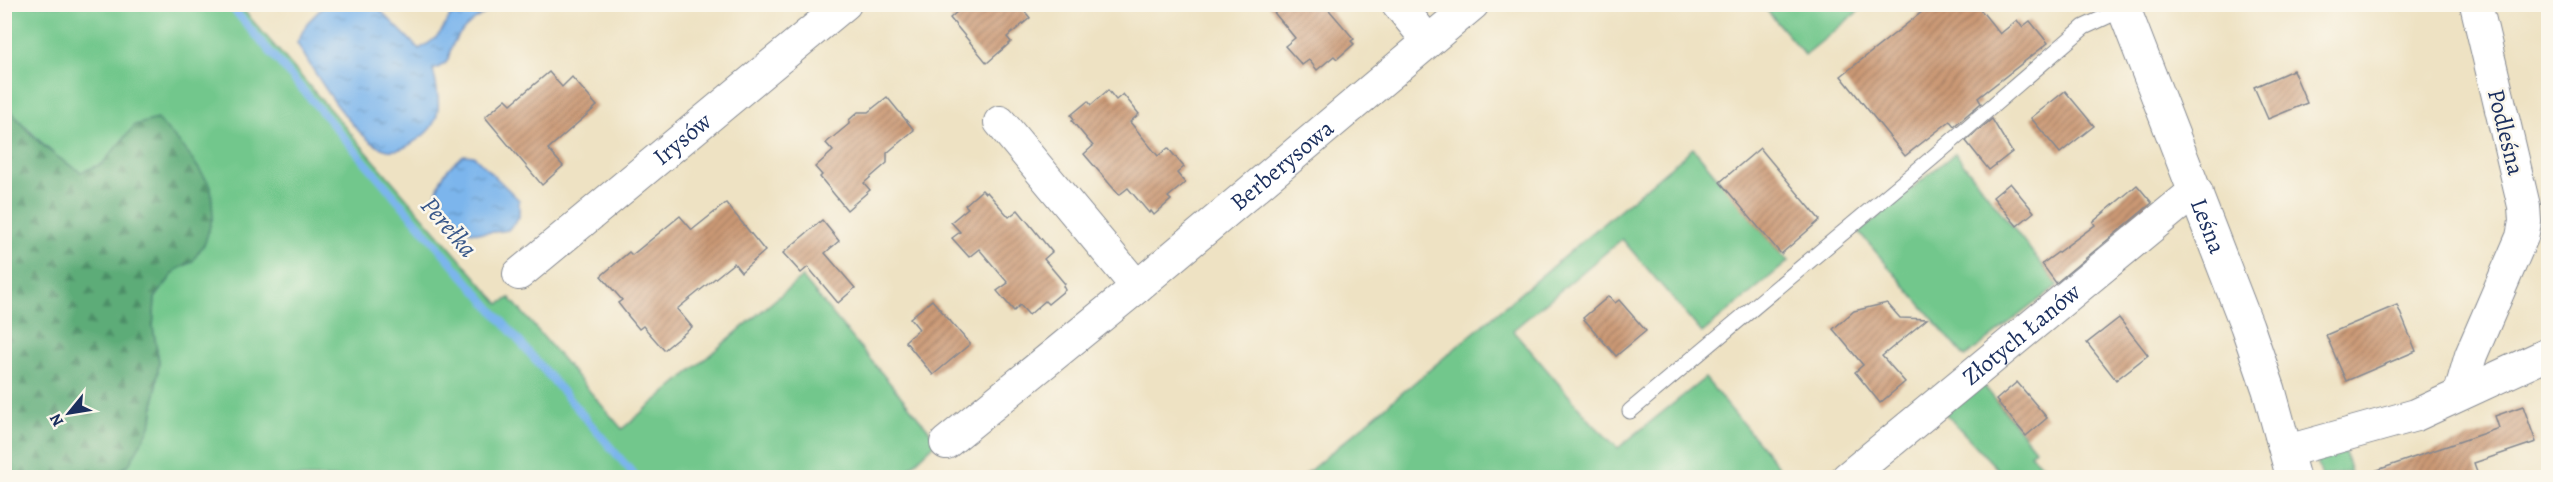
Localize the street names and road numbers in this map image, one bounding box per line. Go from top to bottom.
street label: Podleśna [2480,86,2532,179]
street label: Irysów [646,105,718,172]
street label: Berberysowa [1223,112,1341,218]
street label: Leśna [2183,194,2234,259]
street label: Złotych Łanów [1956,276,2087,392]

